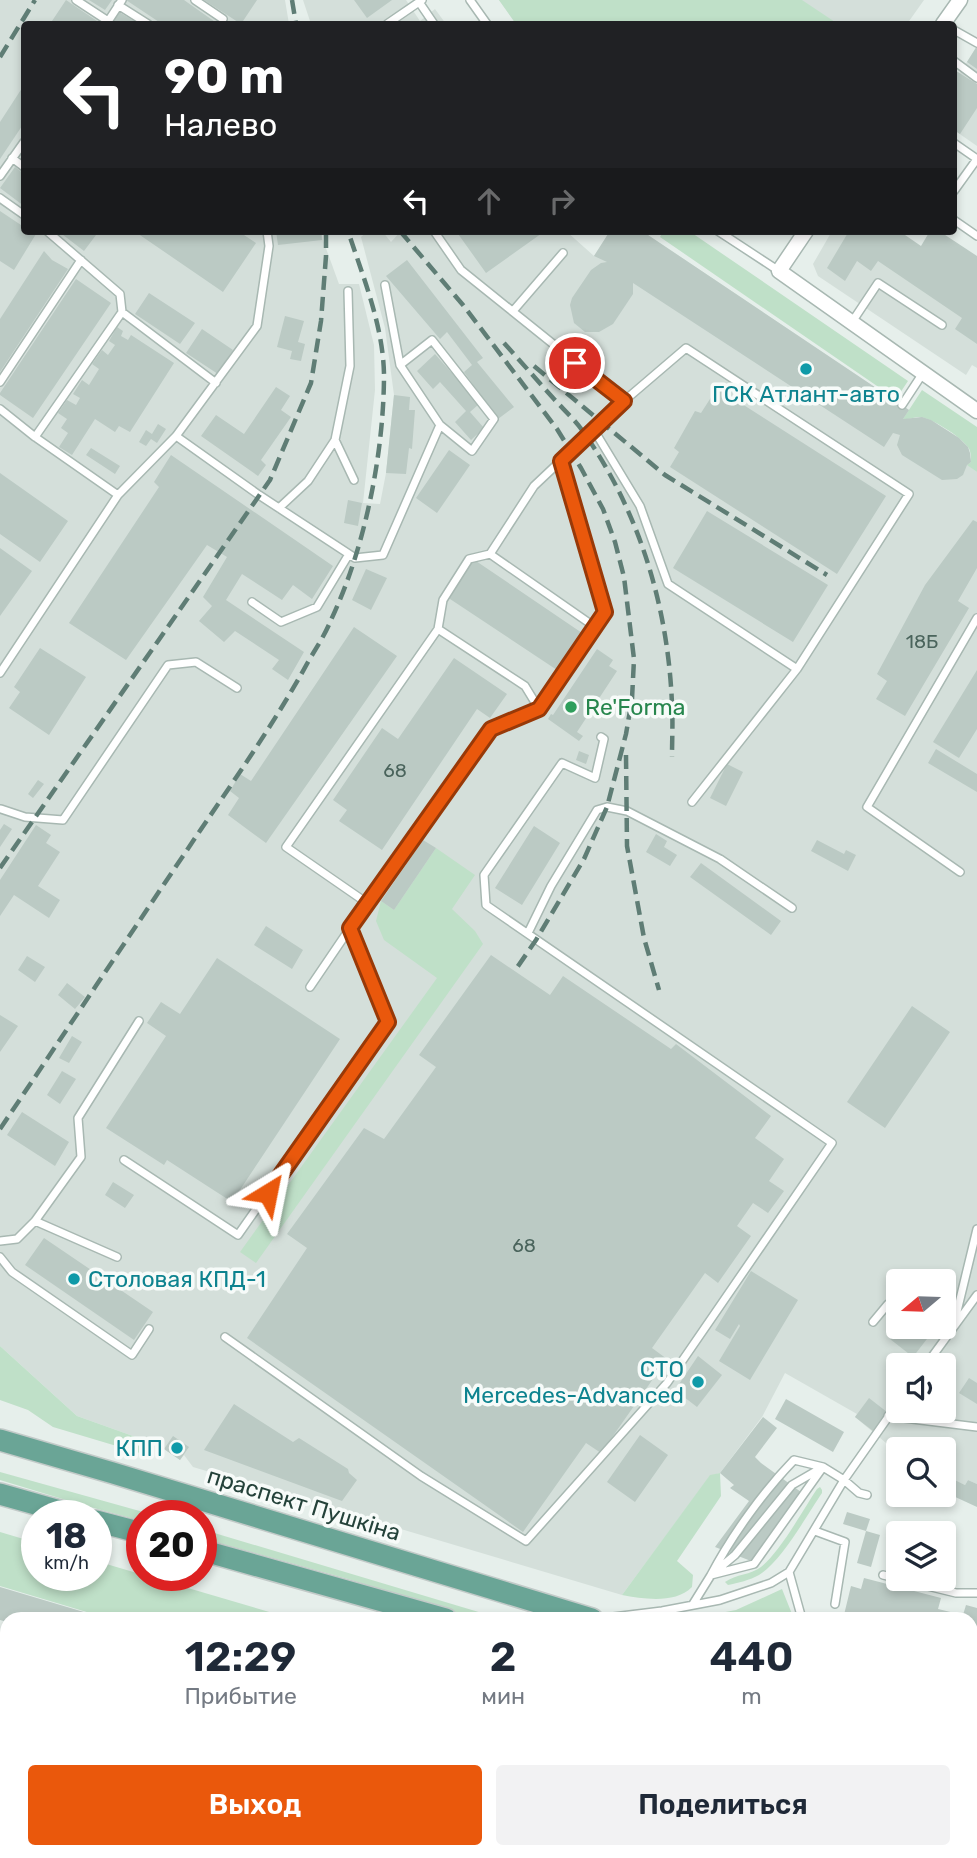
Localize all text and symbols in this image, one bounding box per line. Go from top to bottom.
text: 90 m [164,47,284,105]
icon: left [49,49,140,140]
text: Налево [164,106,277,144]
icon: left [397,182,435,220]
icon: ahead [470,182,508,220]
icon: right [543,182,581,220]
pin [545,333,605,393]
icon: arrive [556,344,594,382]
marker: ГСК Атлант-авто [798,361,814,377]
place label: ГСК Атлант-авто [712,380,900,408]
house number: 18Б [906,630,938,653]
place label: Re'Forma [585,693,685,721]
marker: Re'Forma [563,699,579,715]
house number: 68 [383,759,407,782]
position arrow [231,1156,305,1230]
house number: 68 [512,1234,536,1257]
place label: Столовая КПД-1 [88,1265,266,1293]
north arrow [886,1269,956,1339]
map controls [886,1269,956,1591]
marker: Столовая КПД-1 [66,1271,82,1287]
button: sound [886,1353,956,1423]
place label: СТО Mercedes-Advanced [463,1355,684,1409]
marker: СТО Mercedes-Advanced [690,1374,706,1390]
place label: КПП [115,1434,163,1462]
button: search [886,1437,956,1507]
marker: КПП [169,1440,185,1456]
street label: праспект Пушкіна [204,1461,404,1547]
speed limit sign: 20 [126,1500,217,1591]
text: 18 [46,1515,87,1557]
button: layers [886,1521,956,1591]
text: km/h [44,1552,89,1574]
text: 12:29 [185,1632,297,1682]
text: 2 [490,1632,517,1682]
text: 440 [709,1632,794,1682]
text: Прибытие [184,1682,297,1710]
text: мин [481,1682,525,1710]
text: m [741,1682,762,1710]
button: Выход [28,1765,482,1845]
button: Поделиться [496,1765,950,1845]

